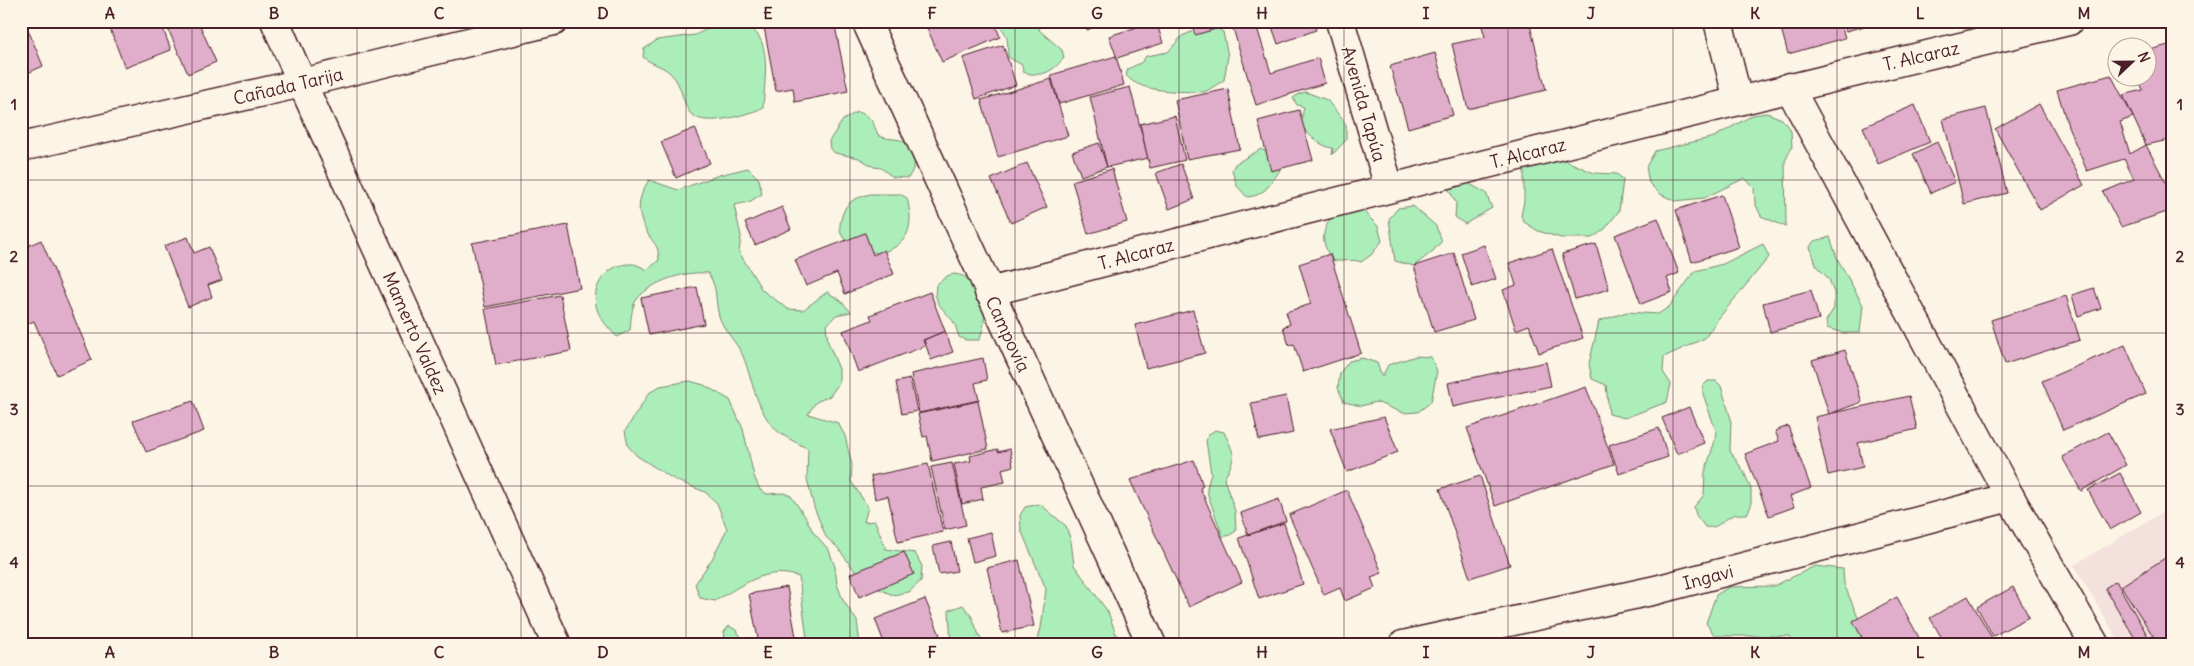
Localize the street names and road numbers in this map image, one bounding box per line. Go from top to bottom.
street label: T. Alcaraz [1881,36,1962,76]
street label: Avenida Tapúa [1337,44,1391,164]
street label: Cañada Tarija [231,62,345,110]
street label: T. Alcaraz [1488,132,1569,174]
street label: T. Alcaraz [1096,233,1177,275]
street label: Mamerto Valdez [378,268,452,398]
street label: Campovía [980,292,1036,376]
street label: Ingavi [1680,559,1736,595]

